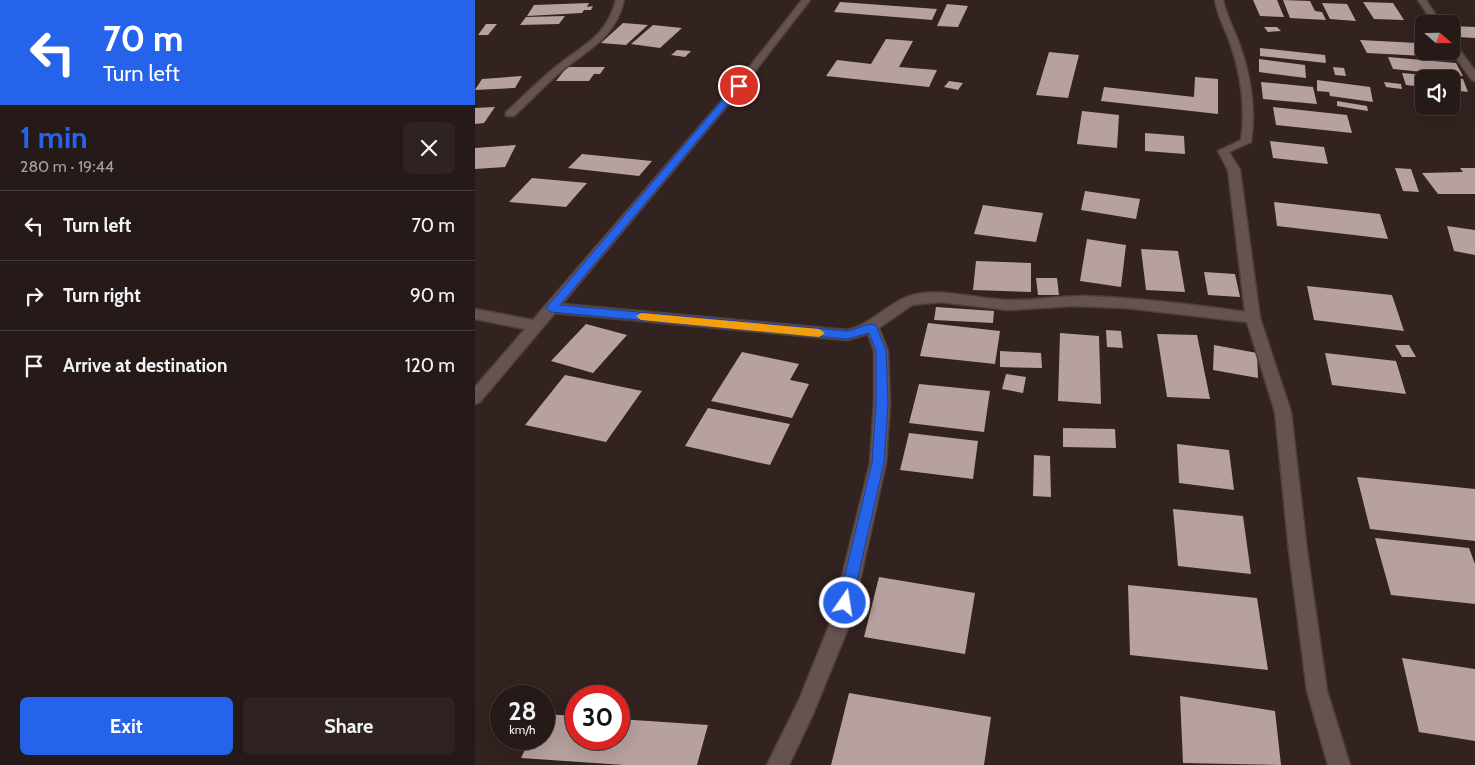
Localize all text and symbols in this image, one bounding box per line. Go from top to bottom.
north arrow [1415,15,1460,60]
map controls [1415,15,1460,115]
text: 70 m [103,17,184,60]
icon: left [20,20,85,85]
text: Turn left [103,60,180,87]
pin [718,65,760,107]
button: sound [1415,70,1460,115]
icon: arrive [725,72,753,100]
text: 1 min [20,119,88,156]
button: close [403,122,455,174]
text: 280 m · 19:44 [20,157,114,176]
icon: left [20,212,48,240]
text: Turn left [63,214,131,237]
text: 70 m [411,214,455,237]
icon: right [20,282,48,310]
text: Turn right [63,284,141,307]
text: 90 m [410,284,455,307]
icon: arrive [20,352,48,380]
text: Arrive at destination [63,354,227,377]
text: 120 m [405,354,455,377]
position arrow [818,576,870,628]
speed limit sign: 30 [565,685,630,750]
text: 28 [508,696,537,726]
button: Exit [20,697,233,755]
button: Share [243,697,455,755]
text: km/h [509,722,536,737]

